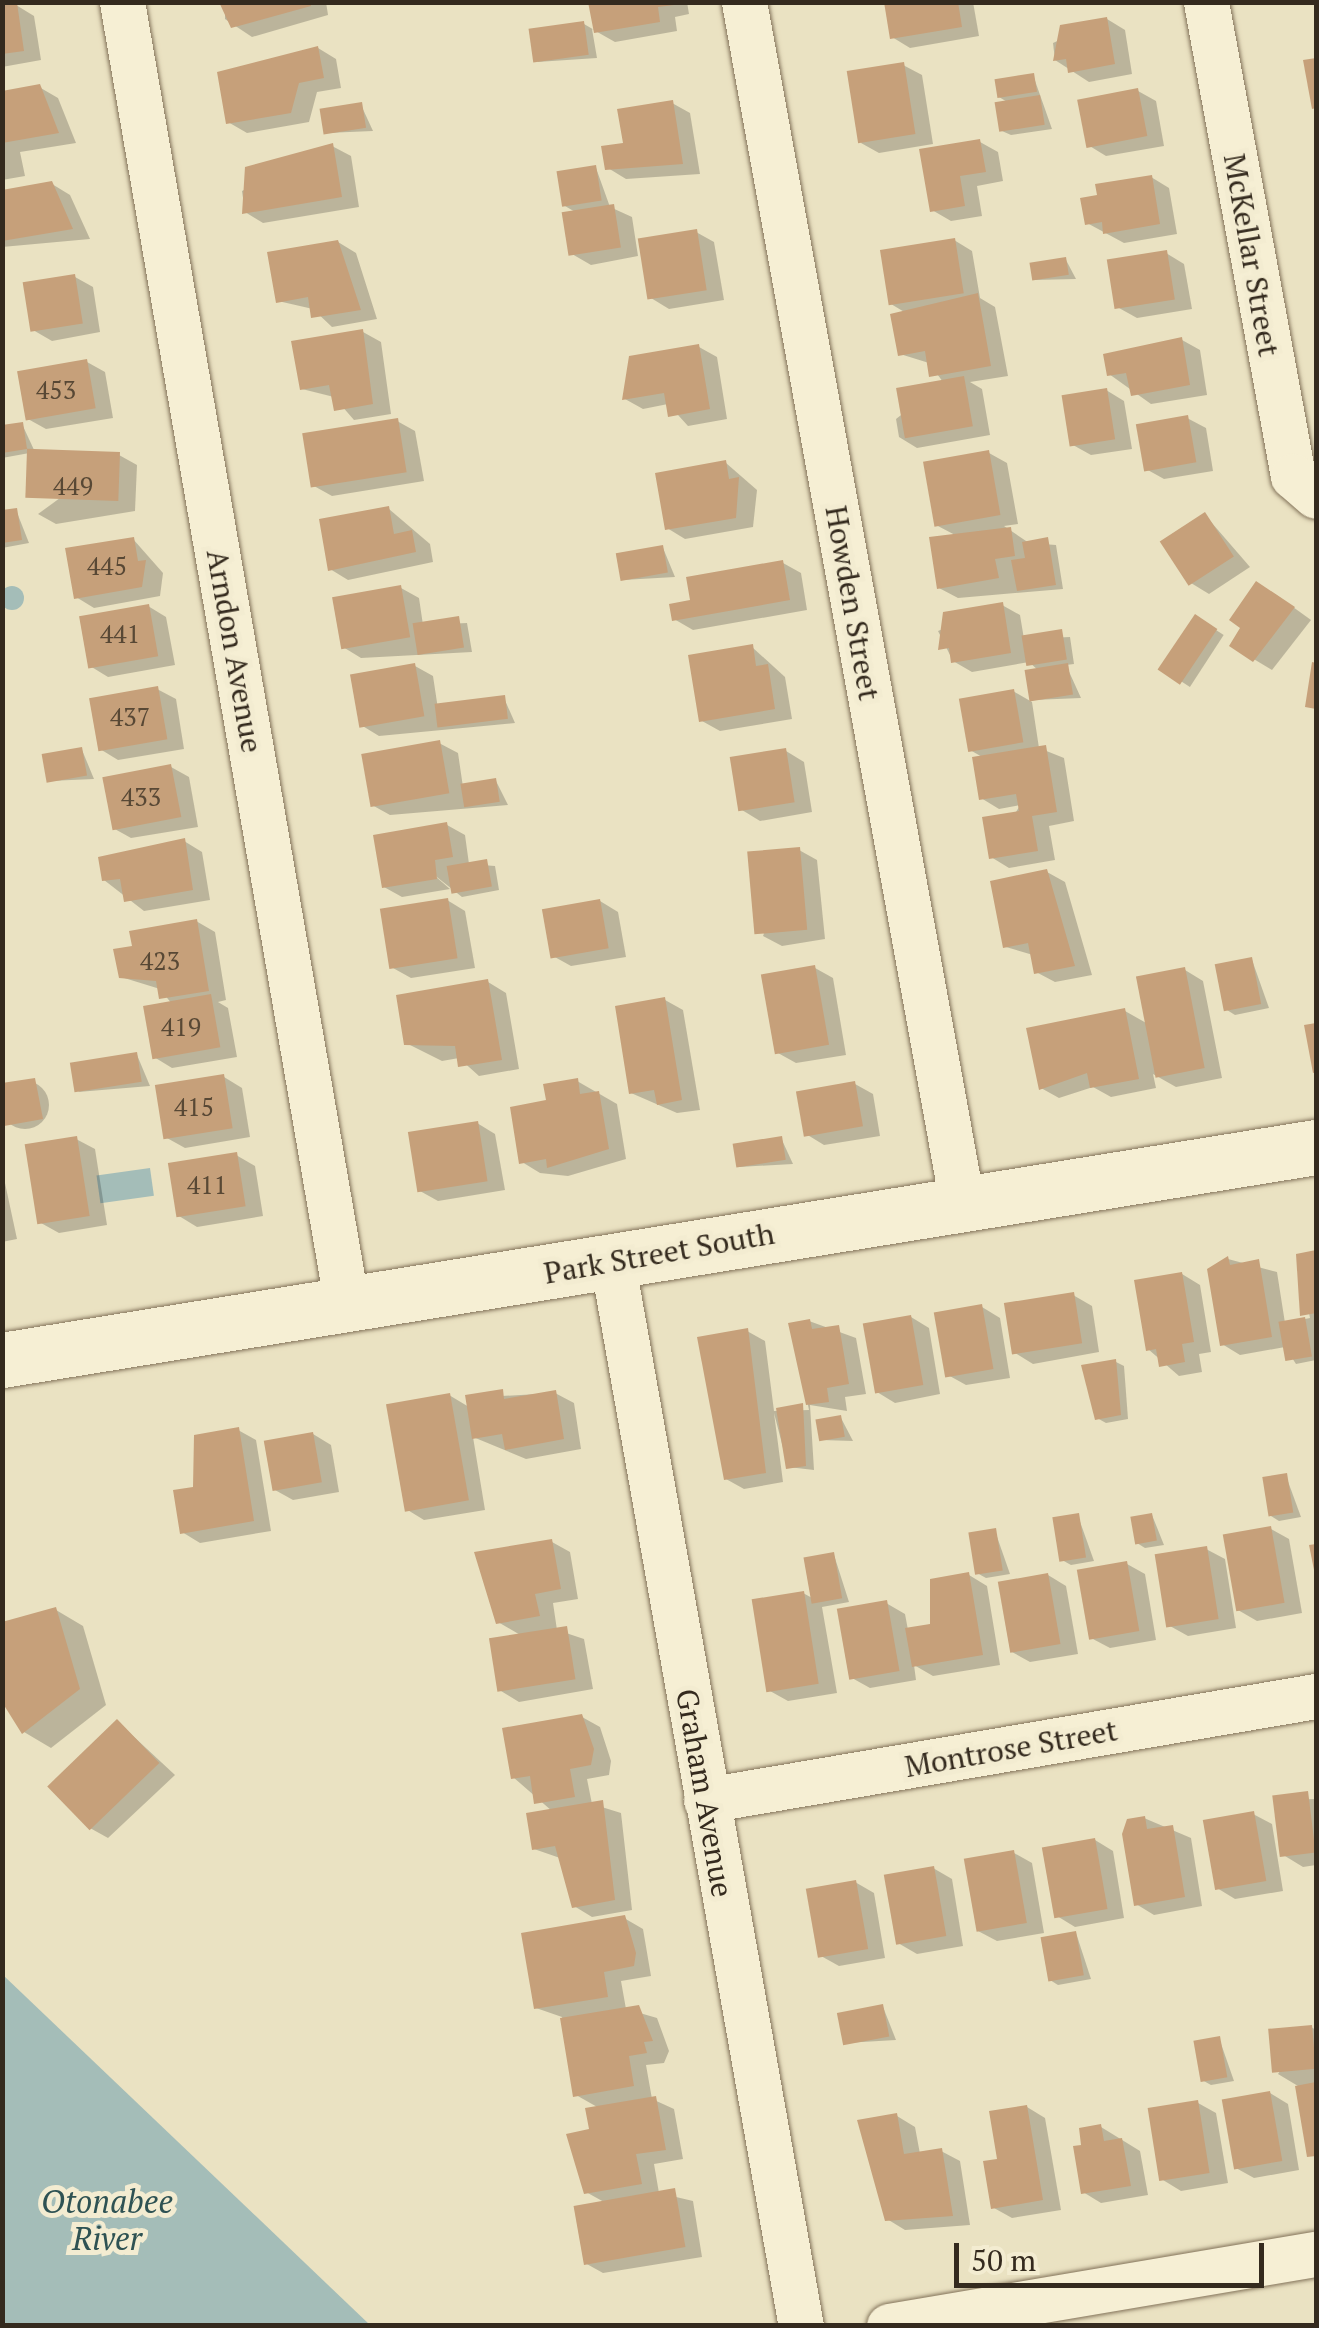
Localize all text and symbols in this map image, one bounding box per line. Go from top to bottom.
street label: McKellar Street [1216,151,1288,359]
house number: 453 [36,375,76,405]
house number: 449 [53,471,93,501]
street label: Howden Street [818,503,888,703]
street label: Arndon Avenue [199,546,271,756]
house number: 445 [87,551,127,581]
house number: 441 [100,619,140,649]
house number: 437 [110,702,150,732]
house number: 433 [121,782,161,812]
house number: 423 [140,946,180,976]
house number: 419 [161,1012,201,1042]
house number: 415 [174,1092,214,1122]
house number: 411 [187,1170,227,1200]
street label: Park Street South [541,1215,777,1291]
street label: Graham Avenue [669,1686,741,1900]
street label: Montrose Street [902,1712,1120,1784]
water label: Otonabee River [41,2183,173,2258]
scale bar [959,2223,1269,2285]
text: 50 m [971,2240,1036,2280]

